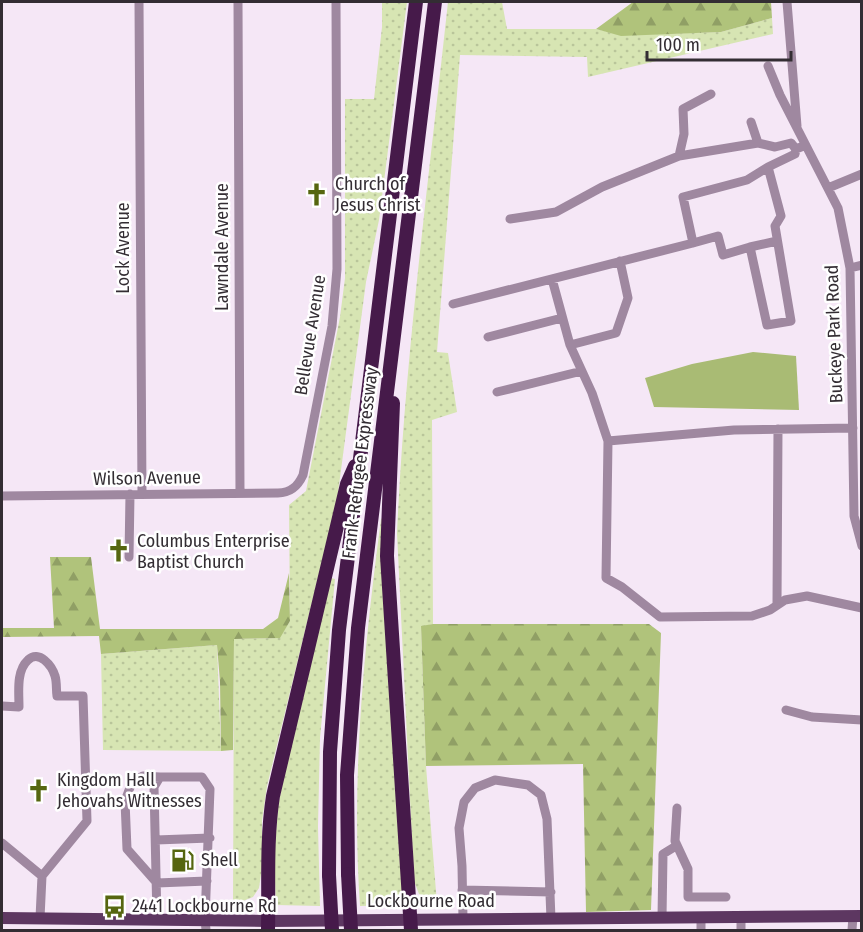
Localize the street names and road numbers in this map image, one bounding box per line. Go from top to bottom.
street label: Lawndale Avenue [211,183,233,311]
street label: Lock Avenue [112,202,134,294]
street label: Buckeye Park Road [821,264,847,404]
street label: Bellevue Avenue [290,273,330,397]
street label: Frank-Refugee Expressway [337,366,383,560]
street label: Wilson Avenue [93,466,201,490]
street label: Lockbourne Road [367,890,495,912]

